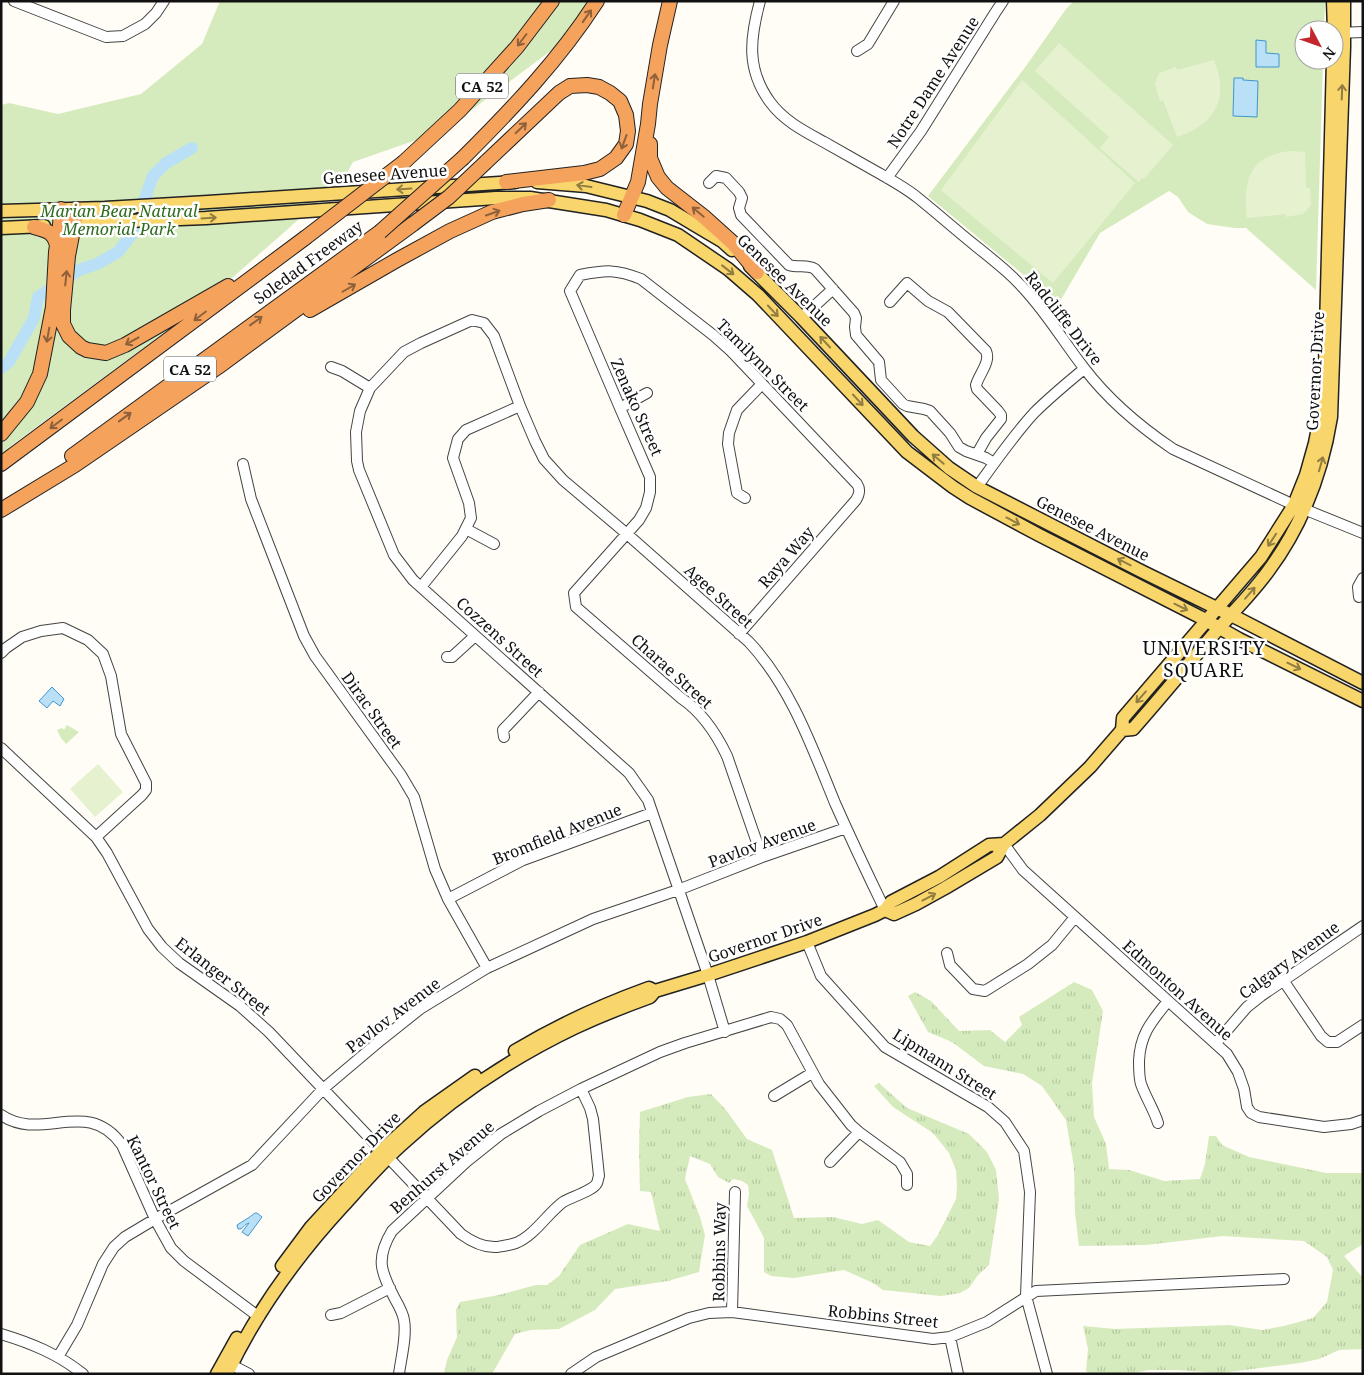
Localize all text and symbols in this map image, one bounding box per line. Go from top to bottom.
one-way arrow [582,9,592,23]
street label: Notre Dame Avenue [882,12,984,152]
north arrow [1294,20,1344,70]
one-way arrow [517,33,528,46]
text: N [1318,43,1340,64]
road number: CA 52 [456,74,508,98]
one-way arrow [649,74,659,90]
one-way arrow [1338,85,1347,101]
one-way arrow [515,122,527,134]
one-way arrow [619,134,628,149]
street label: Genesee Avenue [322,159,448,189]
one-way arrow [576,181,592,191]
one-way arrow [397,184,413,194]
park label: Marian Bear Natural Memorial Park [39,200,198,240]
one-way arrow [485,207,501,217]
one-way arrow [692,207,705,218]
one-way arrow [201,213,217,222]
street label: Soledad Freeway [249,214,368,309]
street label: Genesee Avenue [733,229,837,331]
one-way arrow [721,264,734,275]
street label: Radcliffe Drive [1020,267,1108,369]
one-way arrow [61,270,71,286]
one-way arrow [342,282,356,292]
one-way arrow [767,305,779,317]
one-way arrow [193,311,207,321]
street label: Governor Drive [1301,311,1329,431]
street label: Tamilynn Street [712,314,814,416]
one-way arrow [249,316,263,326]
one-way arrow [43,327,53,343]
one-way arrow [126,336,140,346]
one-way arrow [819,336,831,349]
street label: Zenako Street [606,355,668,460]
road number: CA 52 [164,356,216,382]
one-way arrow [852,394,864,406]
one-way arrow [118,412,132,422]
one-way arrow [50,418,63,429]
one-way arrow [931,453,944,464]
one-way arrow [1317,456,1327,472]
street label: Genesee Avenue [1033,490,1153,566]
one-way arrow [1006,516,1021,526]
street label: Raya Way [753,521,819,592]
one-way arrow [1267,532,1277,546]
one-way arrow [1116,557,1131,567]
street label: Agee Street [680,559,758,633]
one-way arrow [1244,587,1256,600]
street label: Cozzens Street [452,592,549,682]
one-way arrow [1174,603,1189,613]
street label: Charae Street [627,629,718,714]
district label: UNIVERSITY SQUARE [1142,635,1266,683]
one-way arrow [1286,662,1301,672]
street label: Dirac Street [337,667,407,753]
one-way arrow [1135,691,1147,704]
street label: Bromfield Avenue [489,798,625,870]
street label: Pavlov Avenue [705,813,819,873]
one-way arrow [921,892,936,901]
street label: Governor Drive [705,908,825,968]
street label: Calgary Avenue [1234,916,1344,1004]
street label: Erlanger Street [171,932,275,1020]
street label: Edmonton Avenue [1118,935,1238,1045]
street label: Pavlov Avenue [341,972,445,1058]
street label: Lipmann Street [889,1023,1001,1105]
street label: Governor Drive [307,1106,405,1208]
street label: Benhurst Avenue [385,1116,499,1218]
street label: Kantor Street [122,1131,186,1233]
street label: Robbins Way [707,1201,731,1302]
street label: Robbins Street [827,1299,940,1333]

